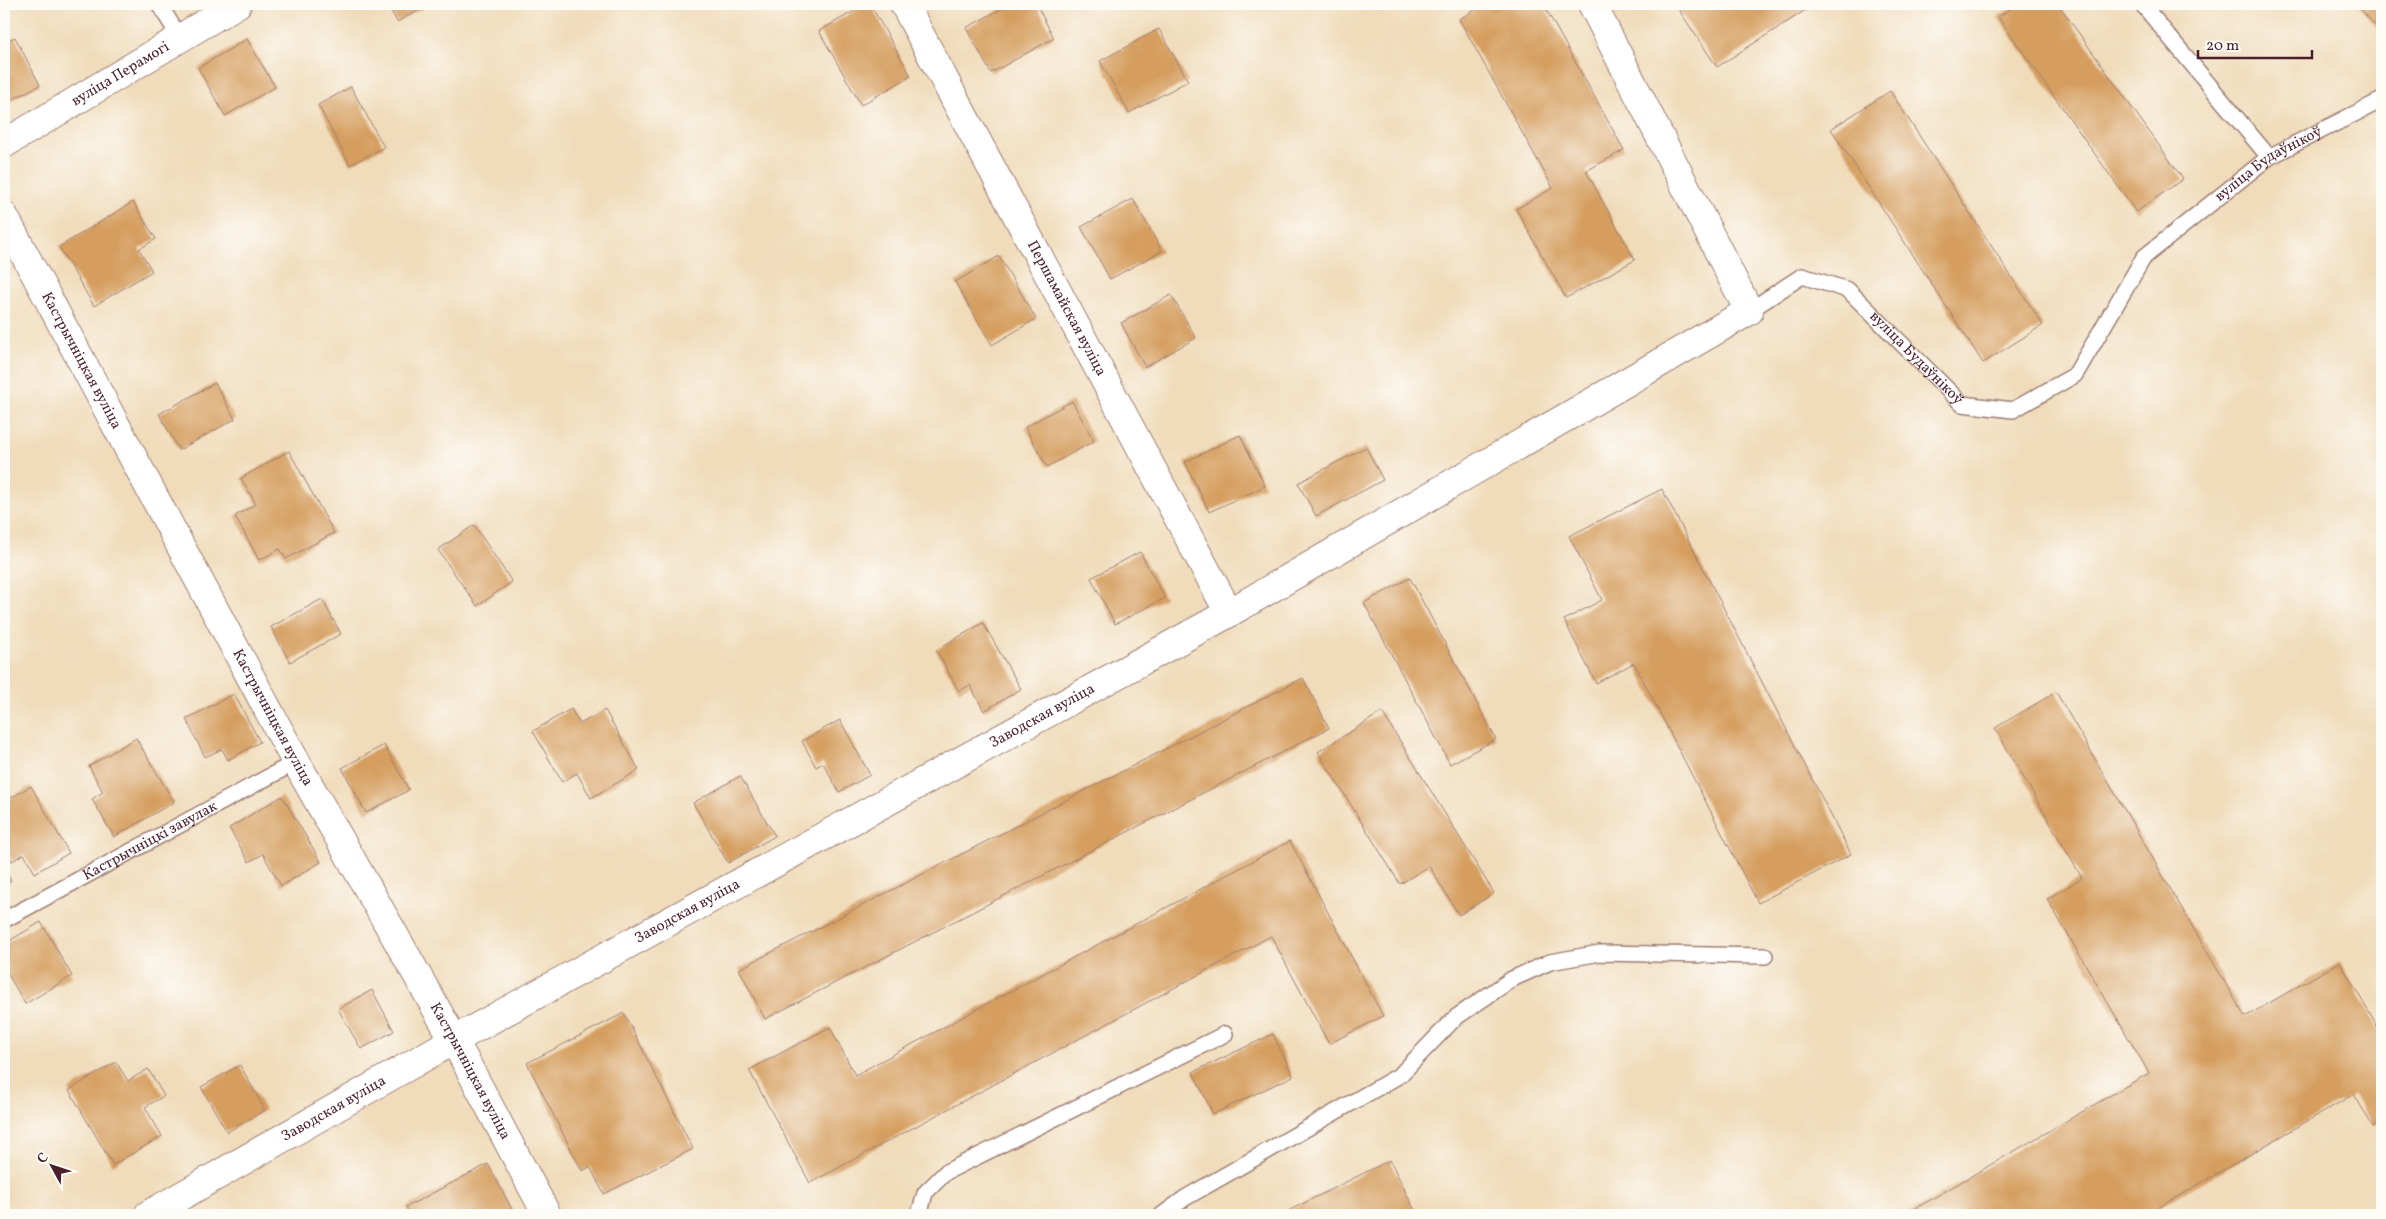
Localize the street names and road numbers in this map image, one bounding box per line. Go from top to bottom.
street label: вуліца Перамогі [68,36,174,112]
street label: вуліца Будаўнікоў [2210,121,2326,207]
street label: Першамайская вуліца [1022,237,1111,380]
street label: Кастрычніцкая вуліца [36,288,127,433]
street label: вуліца Будаўнікоў [1865,307,1968,410]
street label: Кастрычніцкая вуліца [227,645,318,790]
street label: Заводская вуліца [986,678,1099,753]
street label: Кастрычніцкі завулак [79,796,221,886]
street label: Заводская вуліца [631,874,744,949]
street label: Кастрычніцкая вуліца [424,999,516,1143]
street label: Заводская вуліца [278,1071,390,1147]

